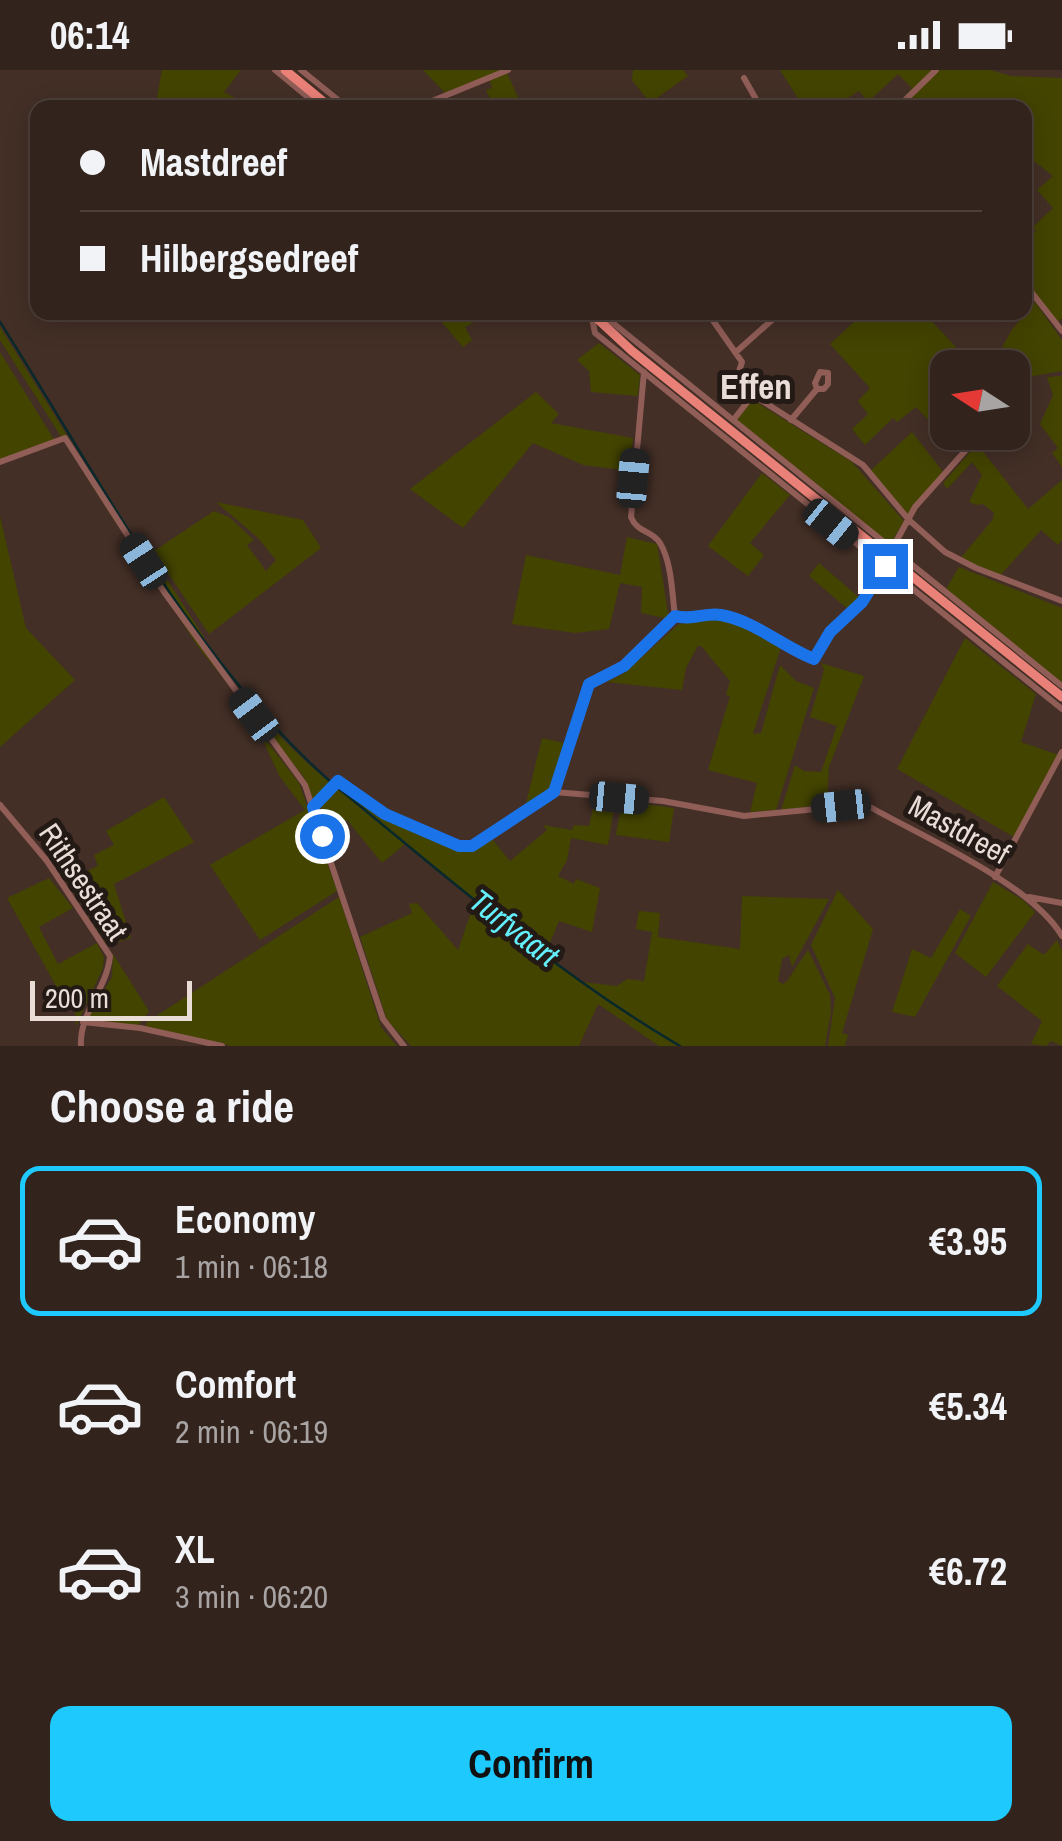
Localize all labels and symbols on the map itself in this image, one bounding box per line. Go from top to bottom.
north arrow [930,350,1030,450]
district label: Effen [720,363,792,410]
car [615,447,651,509]
car [798,493,864,555]
car [115,528,173,594]
route end [863,544,908,589]
car [224,682,284,748]
car [588,780,650,816]
street label: Mastdreef [902,785,1017,873]
car [810,788,872,824]
route start [300,814,345,859]
street label: Rithsestraat [30,815,138,948]
water label: Turfvaart [461,879,569,977]
scale bar [30,976,192,1020]

